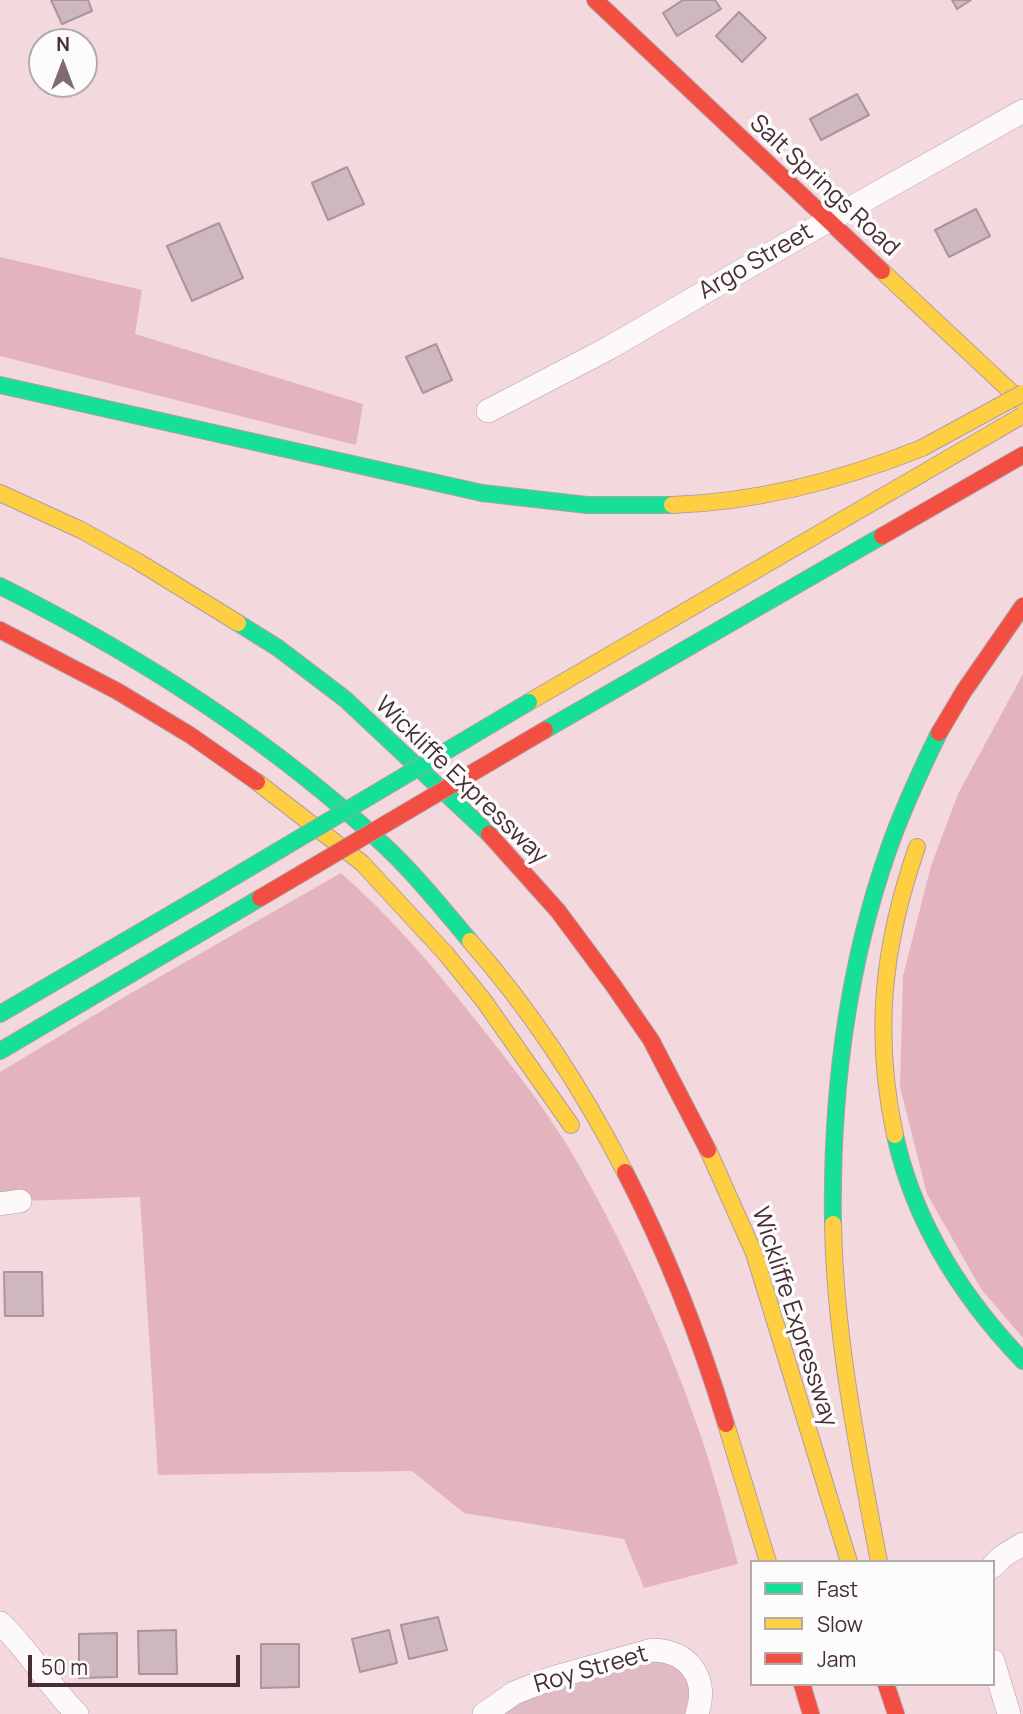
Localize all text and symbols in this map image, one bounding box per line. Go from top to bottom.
north arrow [28,28,98,98]
text: N [56,31,70,57]
street label: Salt Springs Road [743,109,905,263]
street label: Argo Street [694,218,818,306]
street label: Wickliffe Expressway [369,691,553,871]
street label: Wickliffe Expressway [745,1204,843,1430]
legend [750,1560,995,1686]
text: Fast [817,1575,858,1603]
text: Slow [817,1610,863,1638]
scale bar [32,1640,243,1684]
street label: Roy Street [531,1640,651,1700]
text: Jam [817,1645,856,1673]
text: 50 m [41,1653,88,1681]

